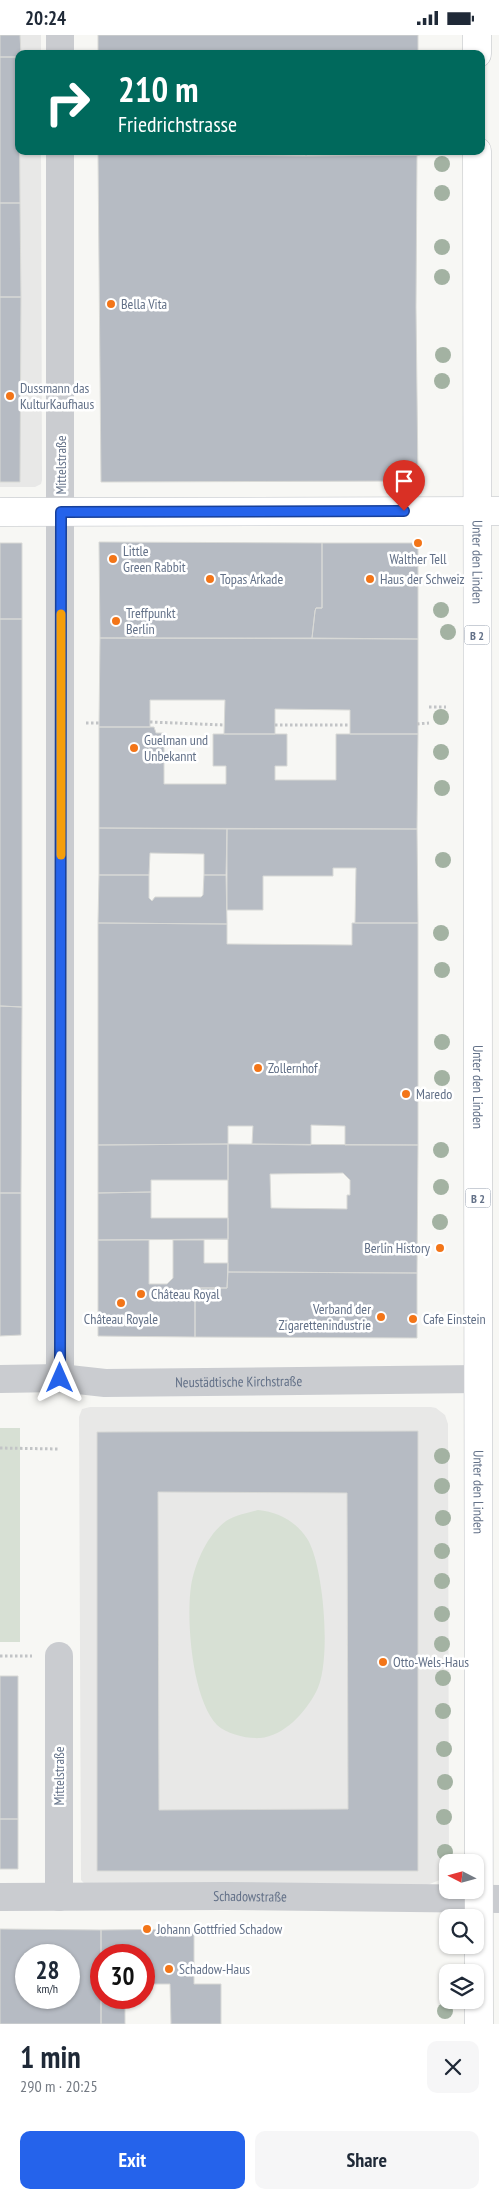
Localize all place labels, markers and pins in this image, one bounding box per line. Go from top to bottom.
place label: Bella Vita [121,295,167,313]
marker: Bella Vita [105,298,117,310]
place label: Dussmann das KulturKaufhaus [20,379,94,413]
marker: Dussmann das KulturKaufhaus [4,390,16,402]
pin [383,460,425,511]
marker: Walther Tell [412,537,424,549]
place label: Little Green Rabbit [123,542,186,576]
place label: Walther Tell [389,550,447,568]
marker: Little Green Rabbit [107,553,119,565]
place label: Topas Arkade [220,570,283,588]
place label: Haus der Schweiz [380,570,465,588]
marker: Topas Arkade [204,573,216,585]
marker: Haus der Schweiz [364,573,376,585]
place label: Treffpunkt Berlin [126,604,176,638]
marker: Treffpunkt Berlin [110,615,122,627]
place label: Guelman und Unbekannt [144,731,208,765]
marker: Guelman und Unbekannt [128,742,140,754]
place label: Zollernhof [268,1059,318,1077]
marker: Zollernhof [252,1062,264,1074]
place label: Maredo [416,1085,452,1103]
marker: Maredo [400,1088,412,1100]
place label: Berlin History [364,1239,431,1257]
marker: Berlin History [434,1242,446,1254]
place label: Château Royal [151,1285,220,1303]
marker: Château Royal [135,1288,147,1300]
marker: Château Royale [115,1297,127,1309]
place label: Verband der Zigarettenindustrie [278,1300,371,1334]
place label: Château Royale [84,1310,158,1328]
place label: Cafe Einstein [423,1310,486,1328]
marker: Verband der Zigarettenindustrie [375,1311,387,1323]
marker: Cafe Einstein [407,1313,419,1325]
place label: Otto-Wels-Haus [393,1653,469,1671]
marker: Otto-Wels-Haus [377,1656,389,1668]
place label: Johann Gottfried Schadow [156,1920,283,1938]
marker: Johann Gottfried Schadow [141,1923,153,1935]
place label: Schadow-Haus [179,1960,250,1978]
marker: Schadow-Haus [163,1963,175,1975]

